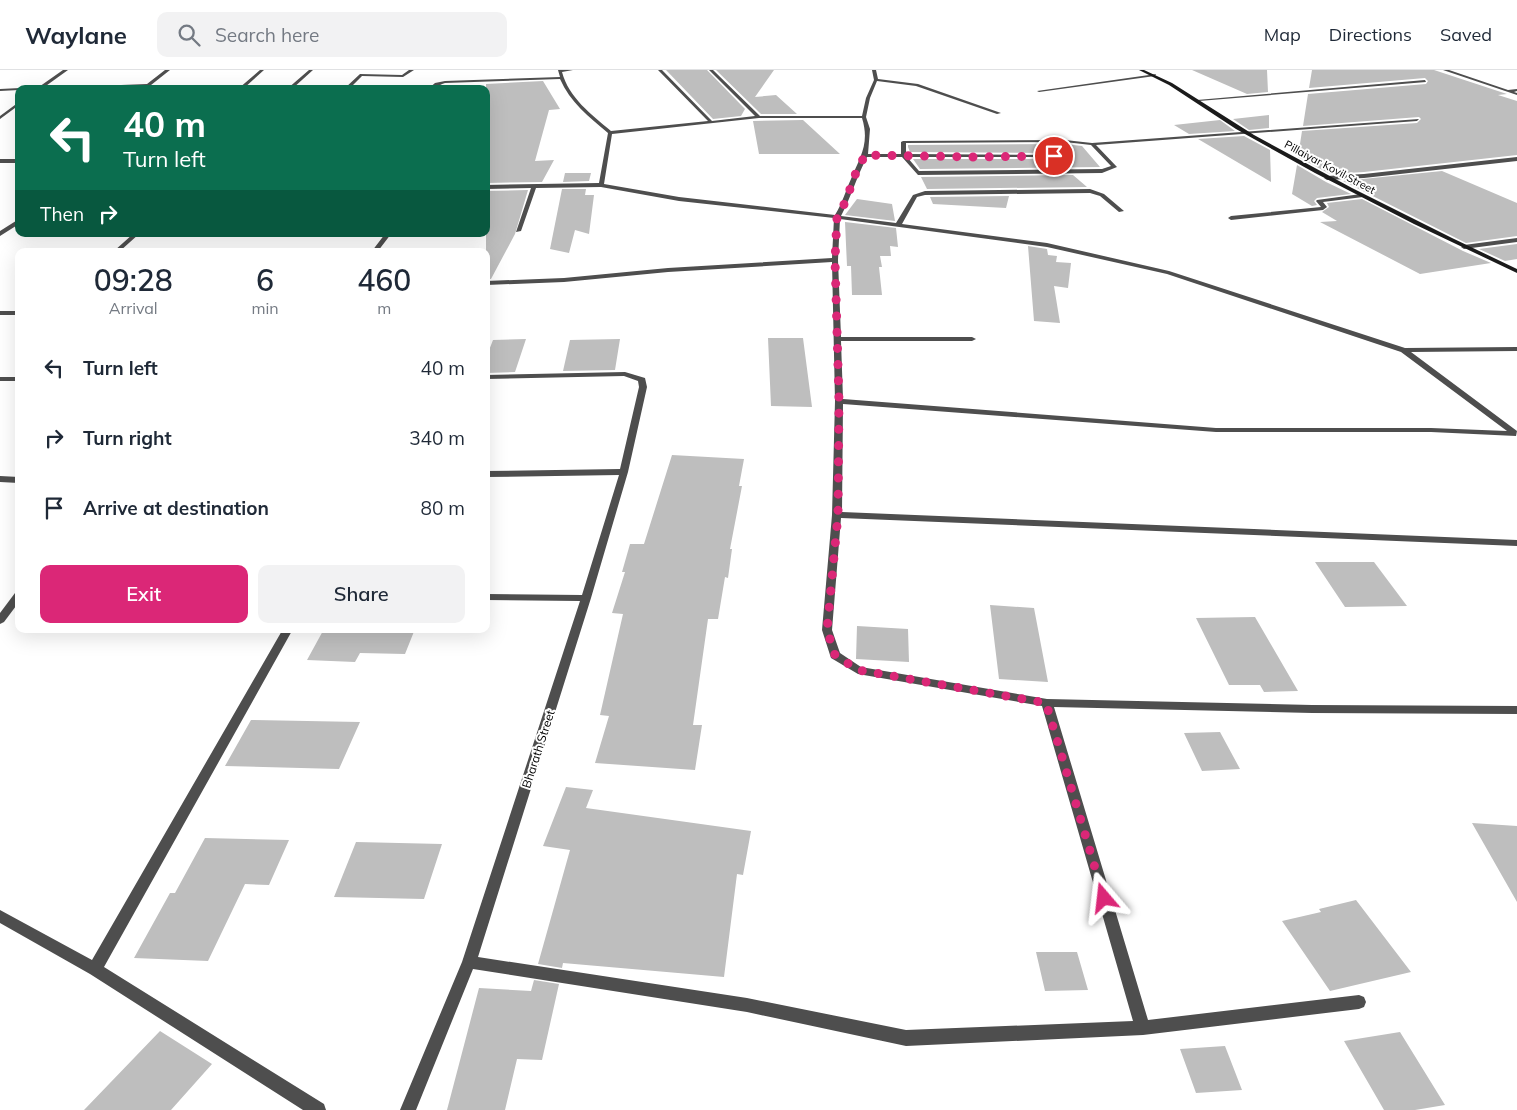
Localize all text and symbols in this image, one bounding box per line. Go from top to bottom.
search box [157,12,507,57]
text: Waylane [25,20,127,50]
icon: search [175,21,203,49]
text: Search here [215,23,319,47]
text: Map [1264,23,1301,46]
text: Directions [1329,23,1412,46]
text: Saved [1440,23,1492,46]
text: 40 m [123,102,206,146]
icon: left [40,105,105,170]
pin [1033,135,1075,177]
street label: Pillaiyar Kovil Street [1282,137,1378,197]
icon: arrive [1040,142,1068,170]
text: Turn left [123,145,206,173]
icon: right [94,200,122,228]
text: Then [40,202,84,226]
text: 09:28 [94,261,173,299]
text: 6 [256,261,274,299]
text: 460 [357,261,411,299]
text: Arrival [109,298,158,318]
text: min [251,298,279,318]
text: m [377,298,391,318]
icon: left [40,354,68,382]
text: Turn left [83,356,158,380]
text: 40 m [421,356,465,380]
icon: right [40,424,68,452]
text: Turn right [83,426,172,450]
text: 340 m [409,426,465,450]
icon: arrive [40,494,68,522]
text: Arrive at destination [83,496,269,520]
text: 80 m [421,496,465,520]
button: Exit [40,565,248,623]
button: Share [258,565,465,623]
street label: Bharath Street [518,708,558,790]
position arrow [1077,871,1129,923]

